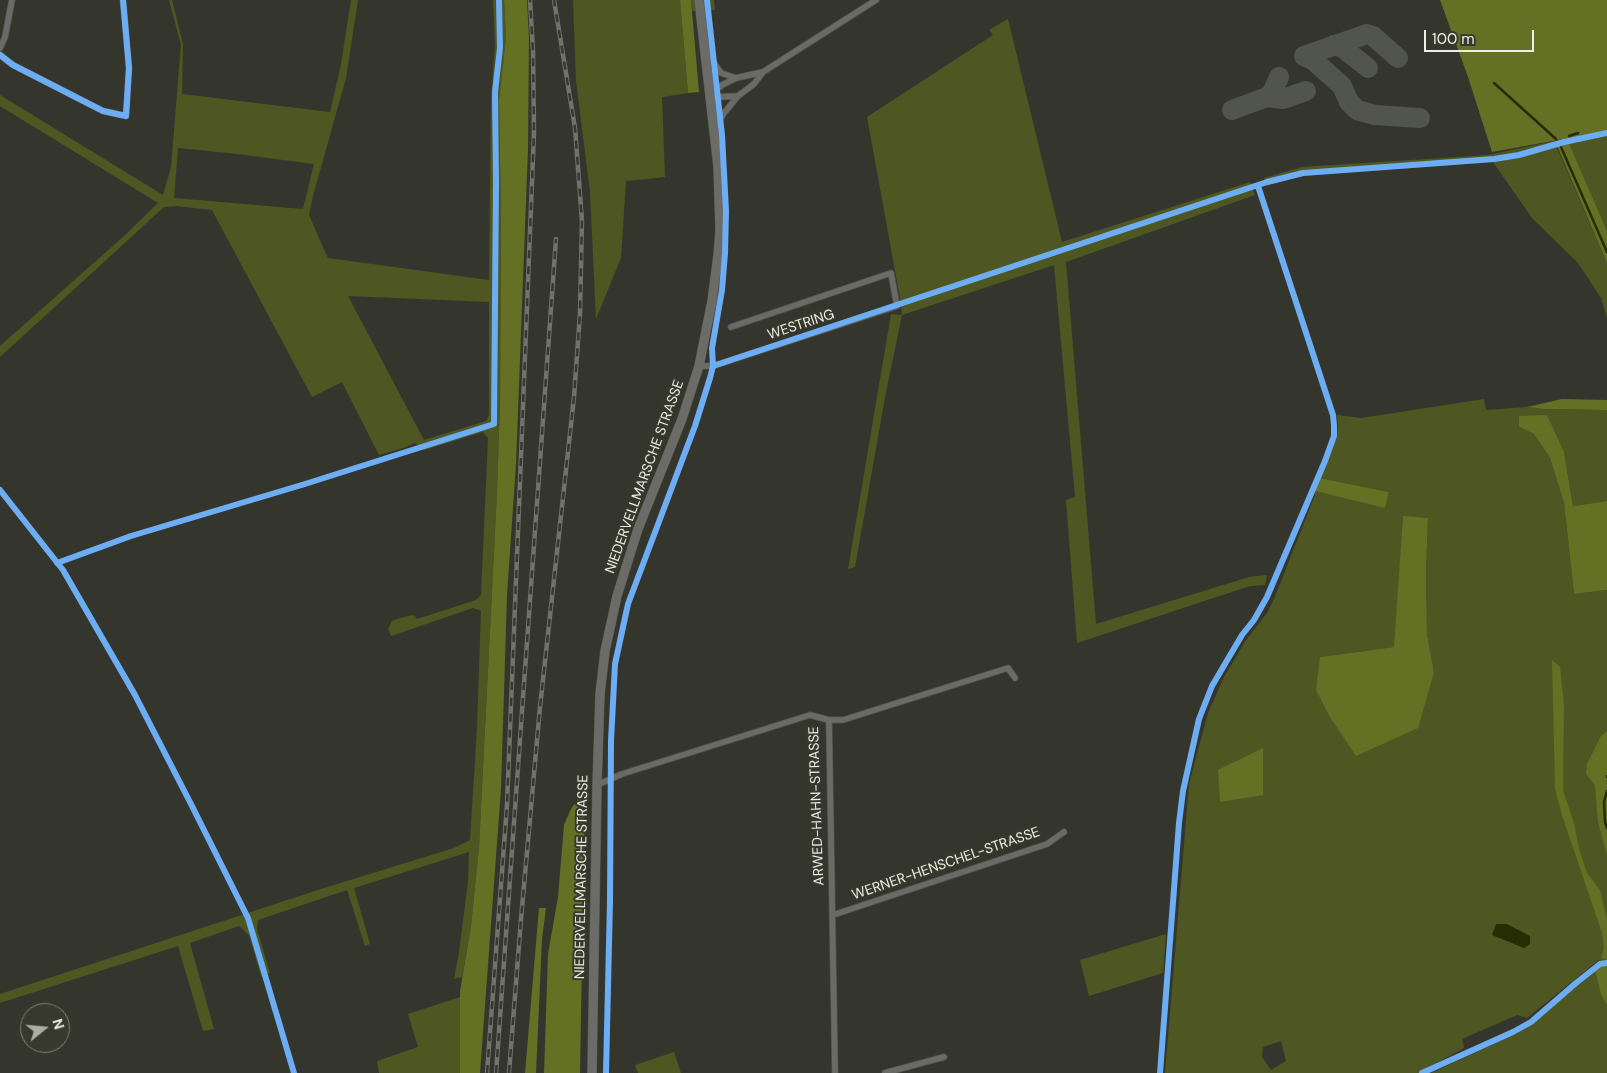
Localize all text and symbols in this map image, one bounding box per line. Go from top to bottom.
scale bar [1427,20,1537,52]
text: 100 m [1432,29,1475,49]
street label: WESTRING [766,306,836,344]
street label: NIEDERVELLMARSCHE STRASSE [602,378,688,576]
street label: ARWED-HAHN-STRASSE [806,726,828,886]
street label: NIEDERVELLMARSCHE STRASSE [572,775,592,979]
street label: WERNER-HENSCHEL-STRASSE [850,824,1042,904]
north arrow [20,1003,70,1053]
text: N [48,1016,68,1031]

